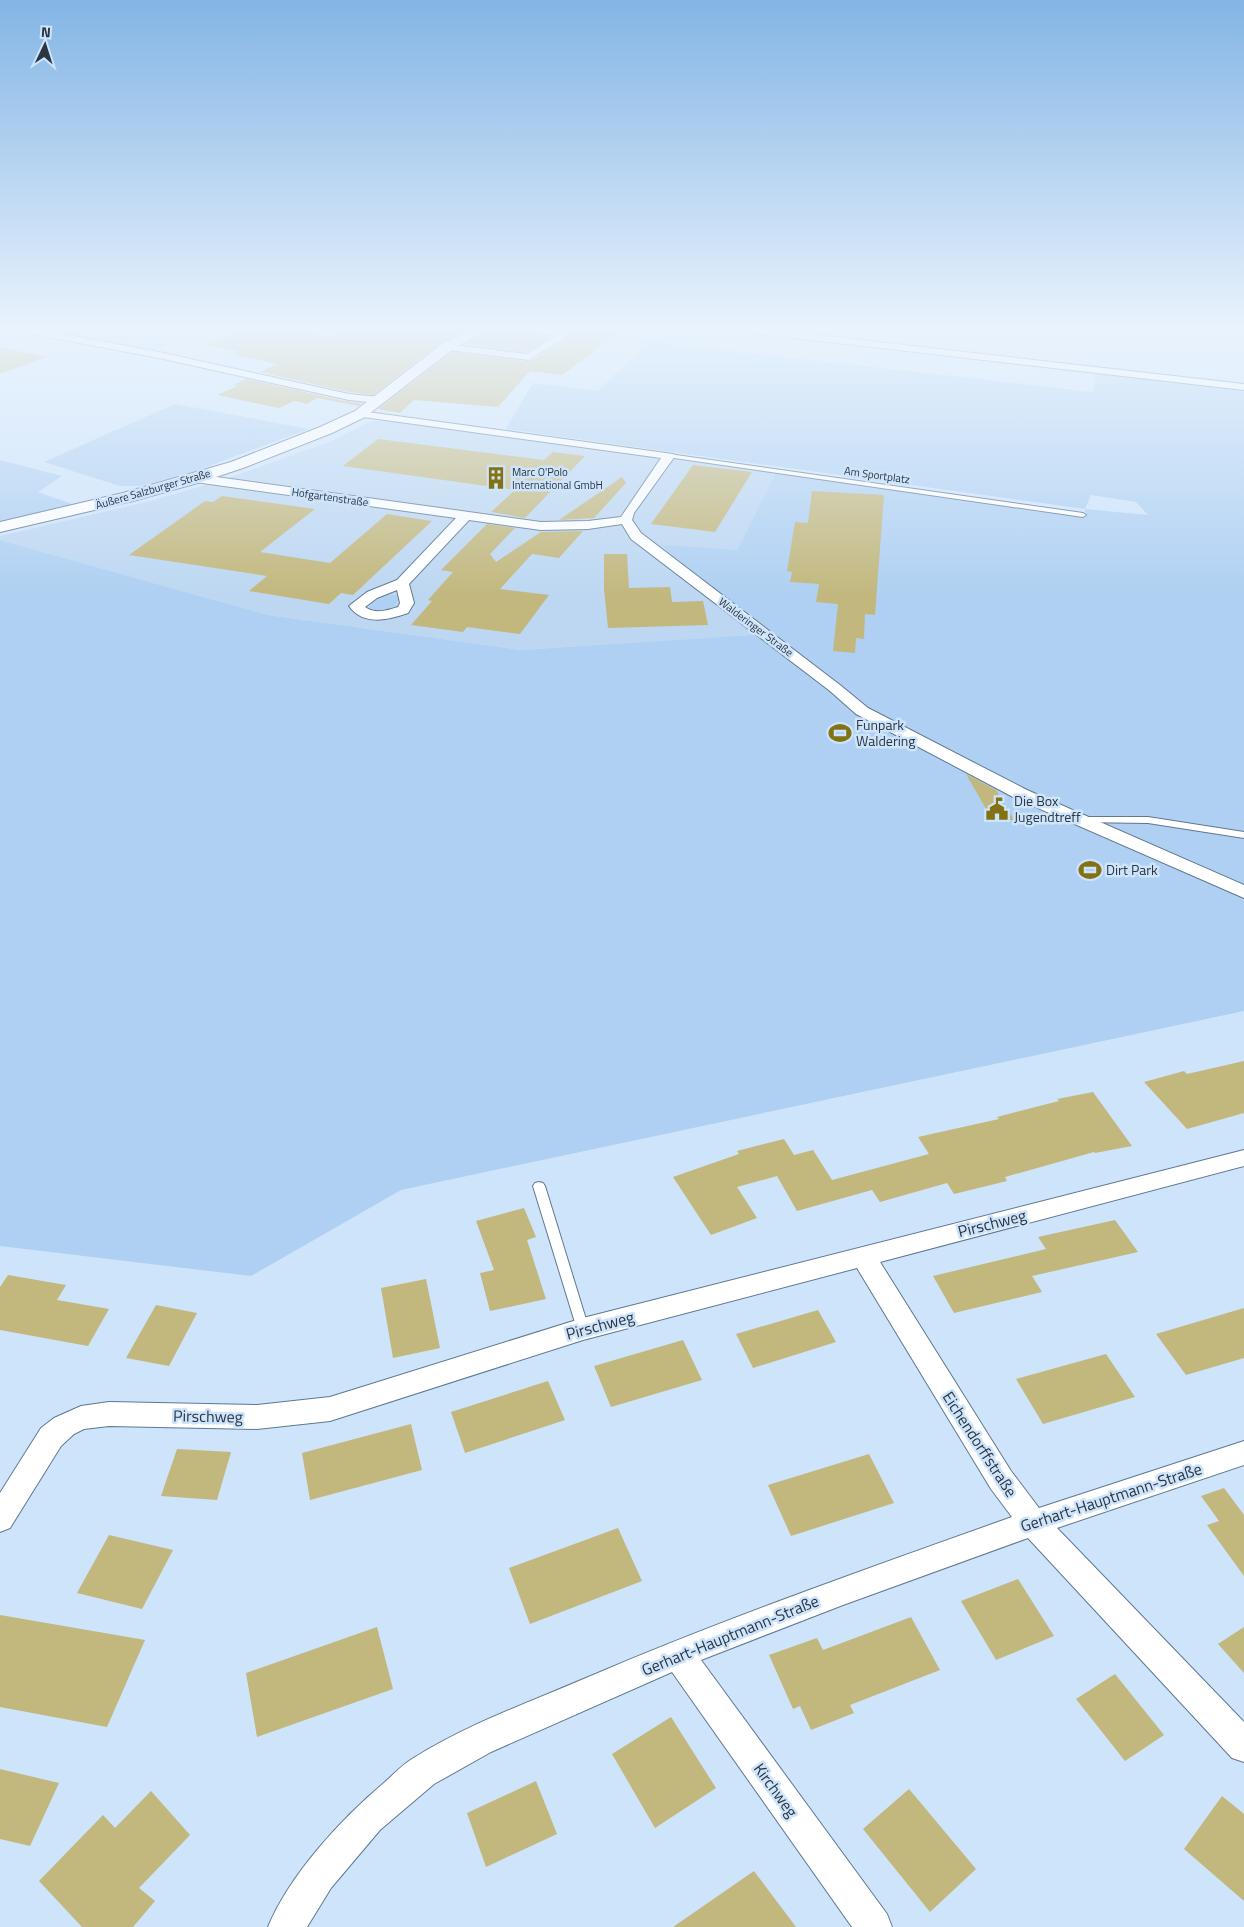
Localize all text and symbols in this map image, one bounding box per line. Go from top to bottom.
north arrow [20,20,70,70]
text: N [40,21,52,42]
street label: Am Sportplatz [843,462,911,488]
place label: Marc O'Polo International GmbH [512,464,603,493]
street label: Äußere Salzburger Straße [94,465,213,513]
building icon: Marc O'Polo International GmbH [483,465,509,491]
street label: Hofgartenstraße [291,484,370,510]
street label: Walderinger Straße [715,594,797,661]
place label: Funpark Waldering [856,714,916,751]
sports icon: Funpark Waldering [827,720,853,746]
place label: Die Box Jugendtreff [1014,790,1081,827]
public building icon: Die Box Jugendtreff [984,796,1010,822]
sports icon: Dirt Park [1077,857,1103,883]
place label: Dirt Park [1106,859,1158,880]
street label: Pirschweg [955,1203,1029,1243]
street label: Pirschweg [563,1304,637,1346]
street label: Eichendorffstraße [937,1387,1023,1501]
street label: Pirschweg [173,1403,243,1429]
street label: Gerhart-Hauptmann-Straße [1017,1456,1205,1538]
street label: Gerhart-Hauptmann-Straße [638,1588,822,1682]
street label: Kirchweg [748,1758,804,1822]

